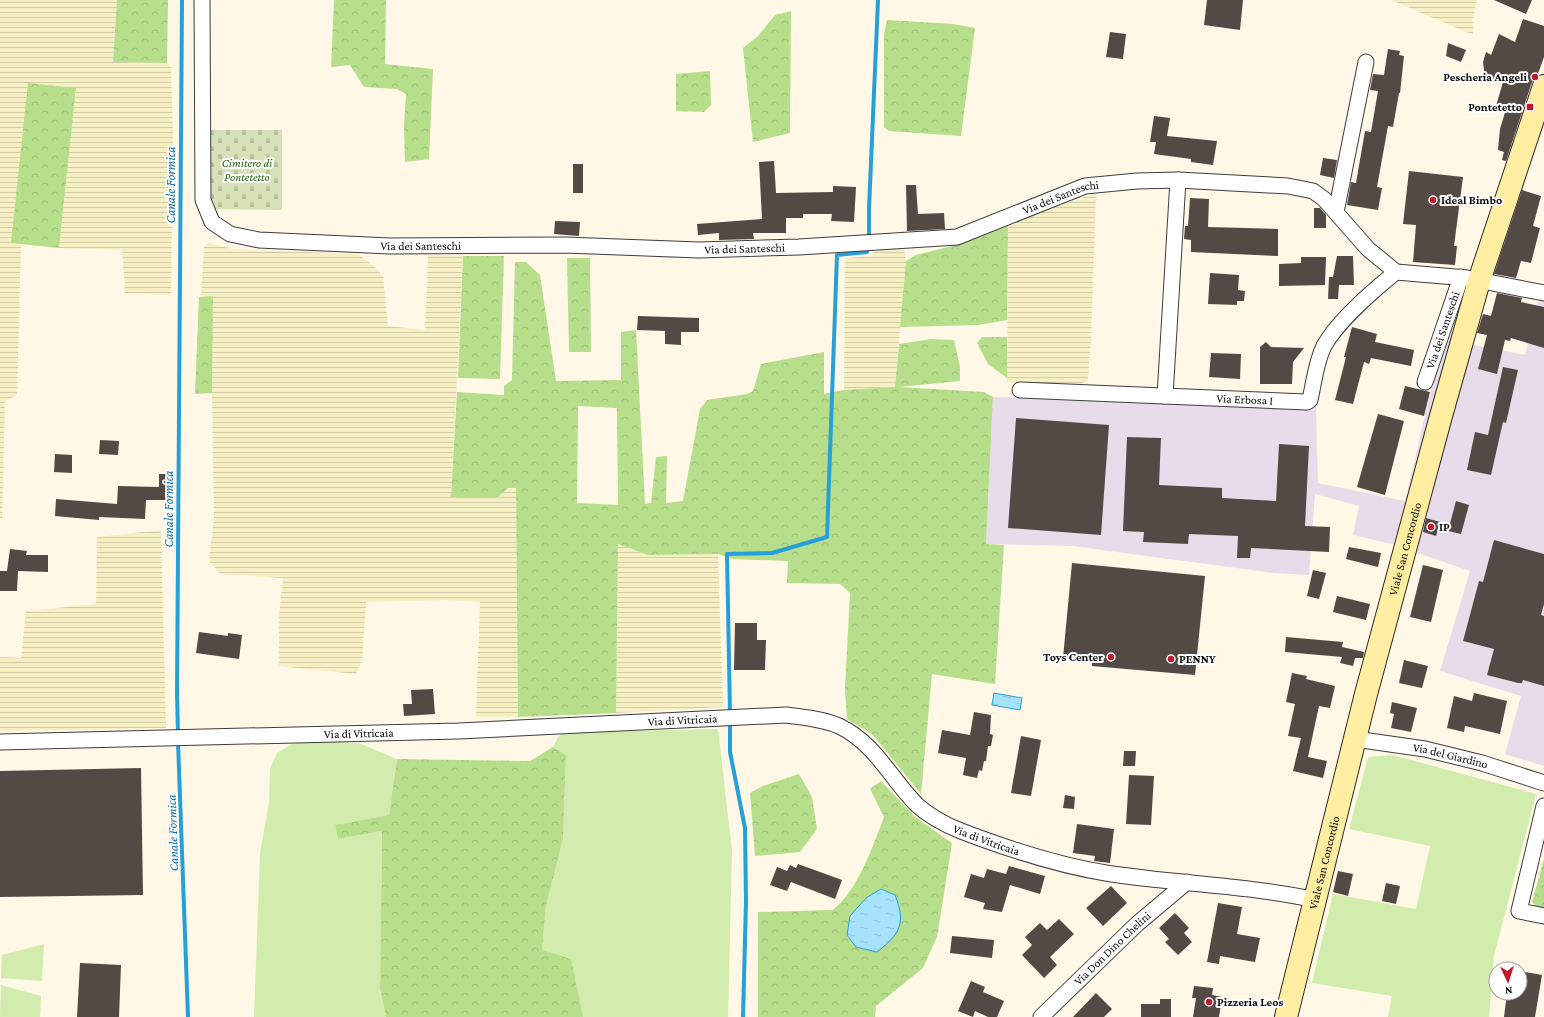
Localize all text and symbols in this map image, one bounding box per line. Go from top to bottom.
place label: Pescheria Angeli [1443,70,1528,84]
marker: Pescheria Angeli [1530,72,1540,82]
place label: Pontetetto [1468,100,1522,114]
marker: Pontetetto [1525,102,1535,112]
water label: Canale Formica [163,147,178,223]
park label: Cimitero di Pontetetto [222,156,273,184]
street label: Via dei Santeschi [1020,178,1100,217]
place label: Ideal Bimbo [1441,193,1502,207]
marker: Ideal Bimbo [1428,195,1438,205]
street label: Via dei Santeschi [380,239,461,253]
street label: Via dei Santeschi [704,240,785,257]
street label: Via dei Santeschi [1423,290,1463,370]
street label: Via Erbosa I [1216,391,1274,408]
water label: Canale Formica [161,471,176,547]
street label: Viale San Concordio [1386,501,1424,597]
place label: IP [1439,520,1450,534]
marker: IP [1426,522,1436,532]
place label: Toys Center [1043,650,1103,664]
marker: Toys Center [1106,652,1116,662]
place label: PENNY [1179,652,1216,666]
marker: PENNY [1166,654,1176,664]
street label: Via di Vitricaia [647,711,718,729]
street label: Via di Vitricaia [324,726,394,741]
street label: Via del Giardino [1412,740,1490,772]
water label: Canale Formica [164,794,181,872]
street label: Viale San Concordio [1306,814,1343,911]
street label: Via di Vitricaia [951,821,1022,858]
street label: Via Don Dino Chelini [1071,909,1154,988]
north arrow [1488,961,1528,1001]
text: N [1504,985,1513,997]
place label: Pizzeria Leos [1217,995,1283,1009]
marker: Pizzeria Leos [1204,997,1214,1007]

